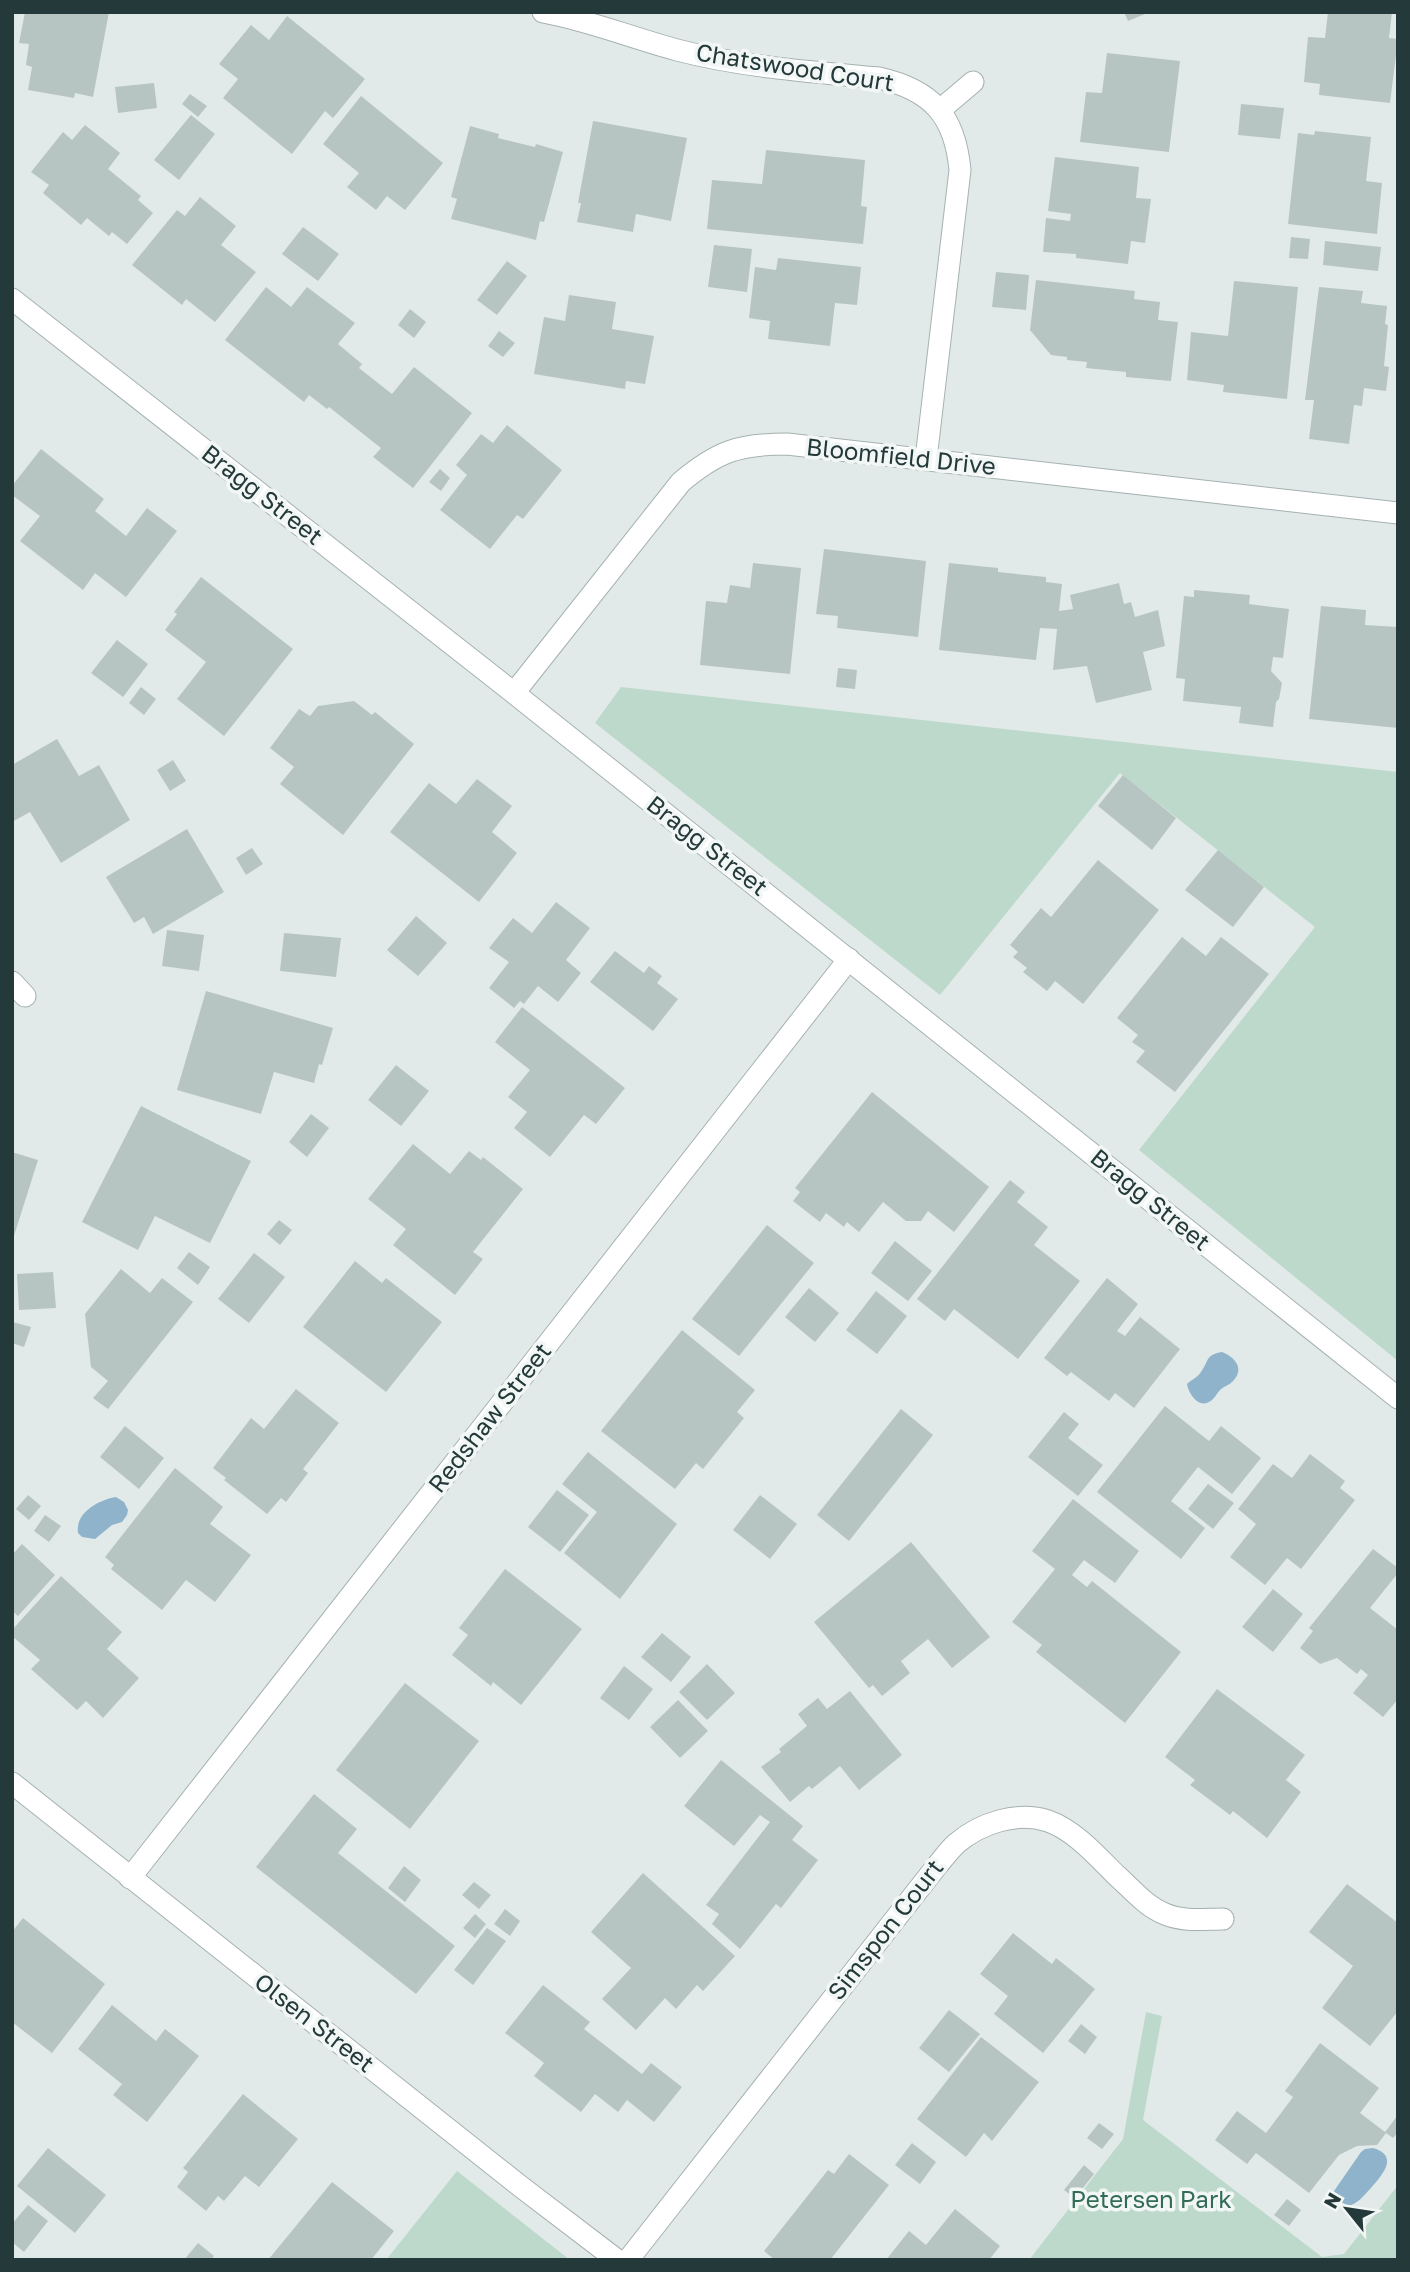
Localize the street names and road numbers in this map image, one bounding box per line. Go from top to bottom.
street label: Chatswood Court [694,37,896,96]
street label: Bloomfield Drive [805,431,997,480]
street label: Bragg Street [197,438,329,550]
street label: Bragg Street [642,789,774,901]
street label: Bragg Street [1085,1142,1217,1256]
street label: Redshaw Street [421,1336,556,1498]
street label: Simspon Court [821,1853,949,2005]
street label: Olsen Street [249,1966,381,2078]

